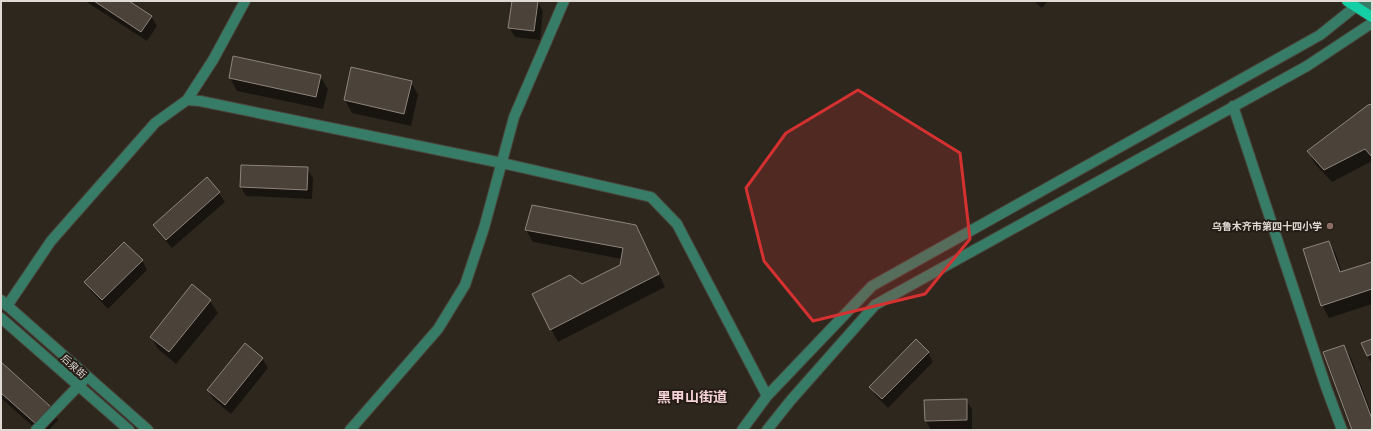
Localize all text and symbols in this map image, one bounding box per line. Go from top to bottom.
place label: 乌鲁木齐市第四十四小学 [1212,220,1322,232]
marker: 乌鲁木齐市第四十四小学 [1325,221,1335,231]
street label: 后泉街 [59,352,89,380]
district label: 黑甲山街道 [657,389,727,405]

